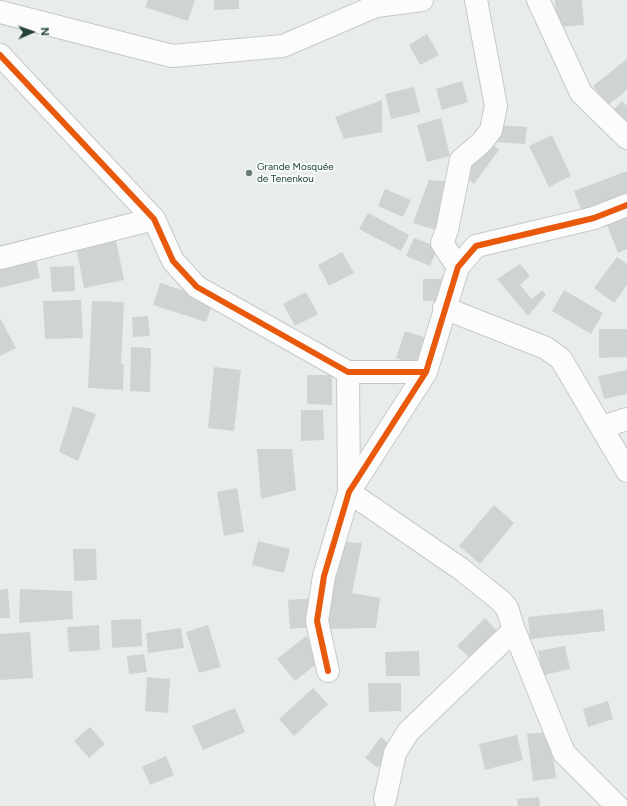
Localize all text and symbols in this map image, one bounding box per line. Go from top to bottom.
north arrow [12,12,52,52]
text: N [38,27,51,36]
place label: Grande Mosquée de Tenenkou [257,161,334,184]
marker: Grande Mosquée de Tenenkou [244,168,254,178]

